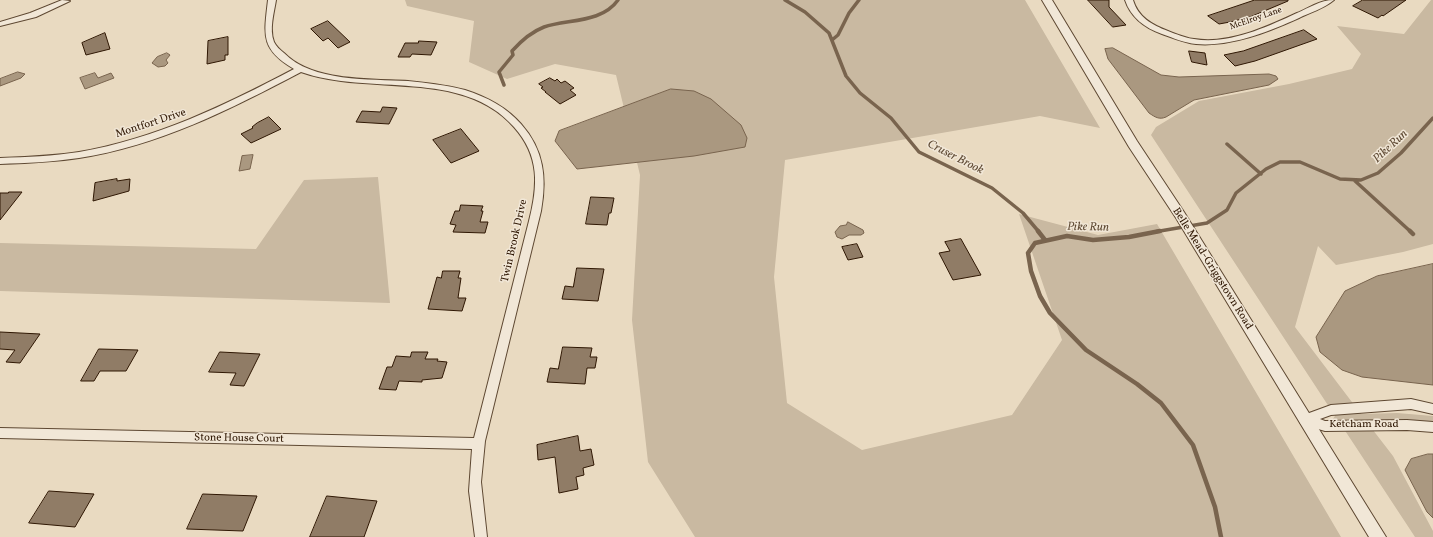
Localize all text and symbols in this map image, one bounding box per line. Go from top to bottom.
street label: McElroy Lane [1228,5,1284,33]
street label: Montfort Drive [114,106,188,142]
water label: Pike Run [1371,127,1411,167]
water label: Cruser Brook [924,138,986,178]
street label: Twin Brook Drive [499,198,531,284]
street label: Belle Mead-Griggstown Road [1169,206,1255,332]
water label: Pike Run [1067,220,1109,236]
street label: Ketcham Road [1329,418,1399,432]
street label: Stone House Court [194,432,284,446]

